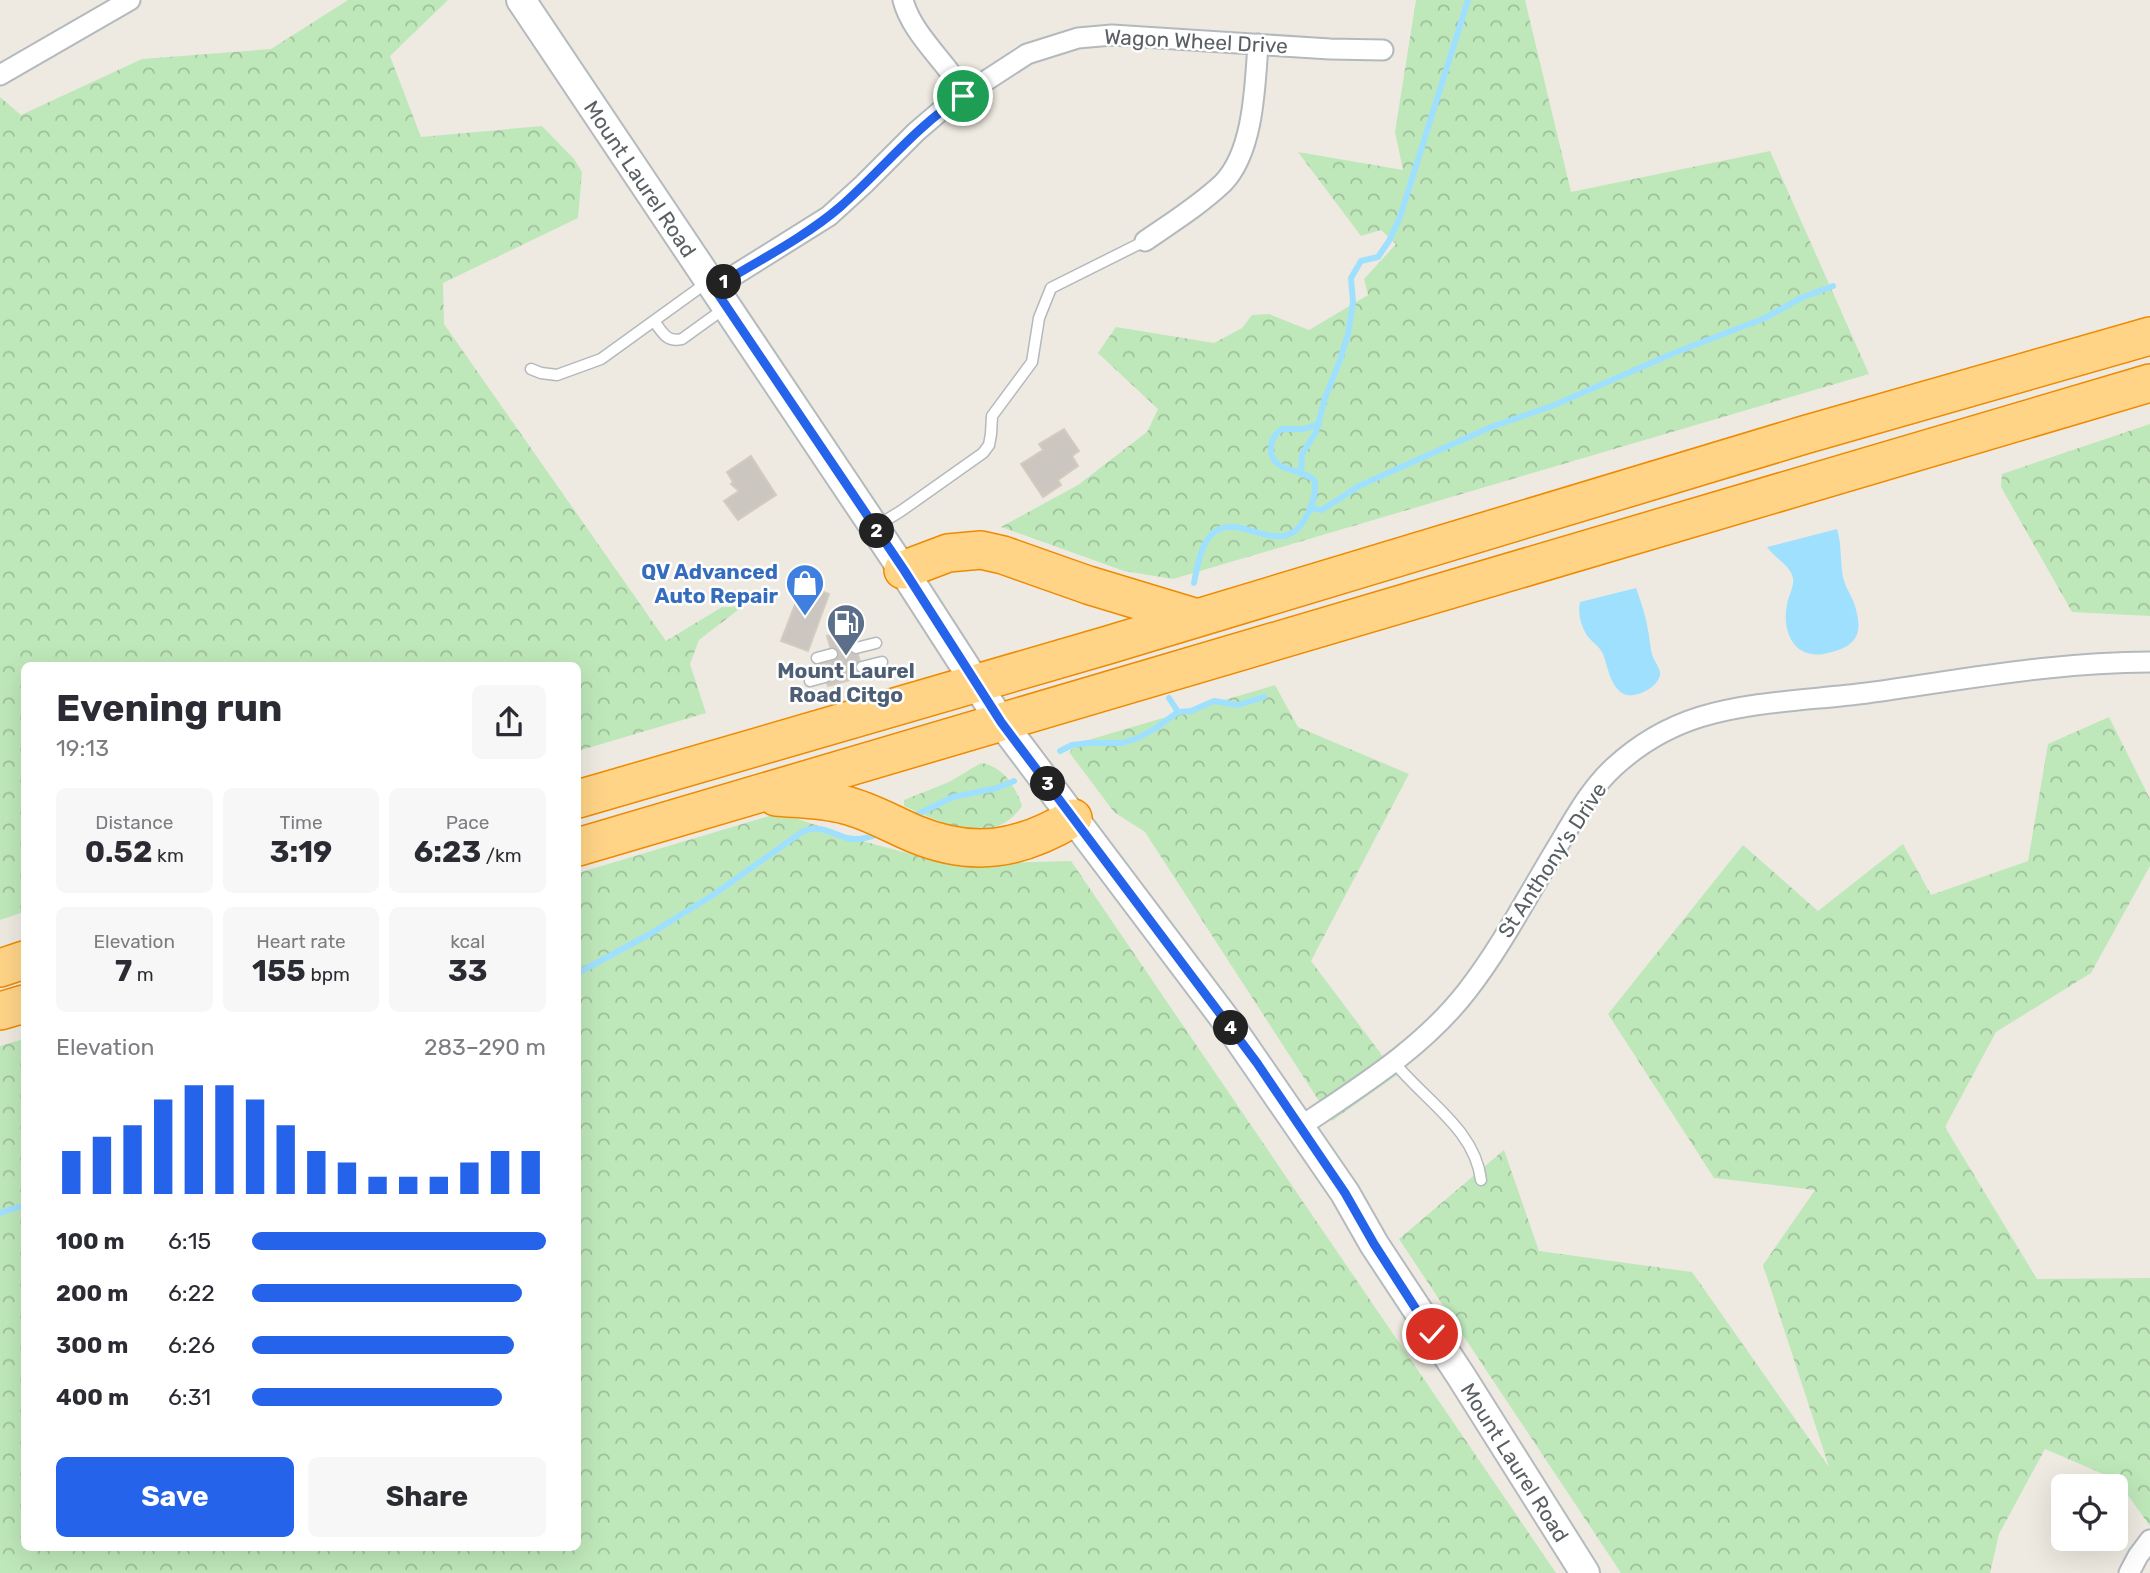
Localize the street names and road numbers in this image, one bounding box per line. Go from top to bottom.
street label: Wagon Wheel Drive [1103,24,1289,58]
street label: Mount Laurel Road [579,96,702,262]
street label: St Anthony's Drive [1492,778,1612,942]
street label: Mount Laurel Road [1456,1378,1575,1546]

